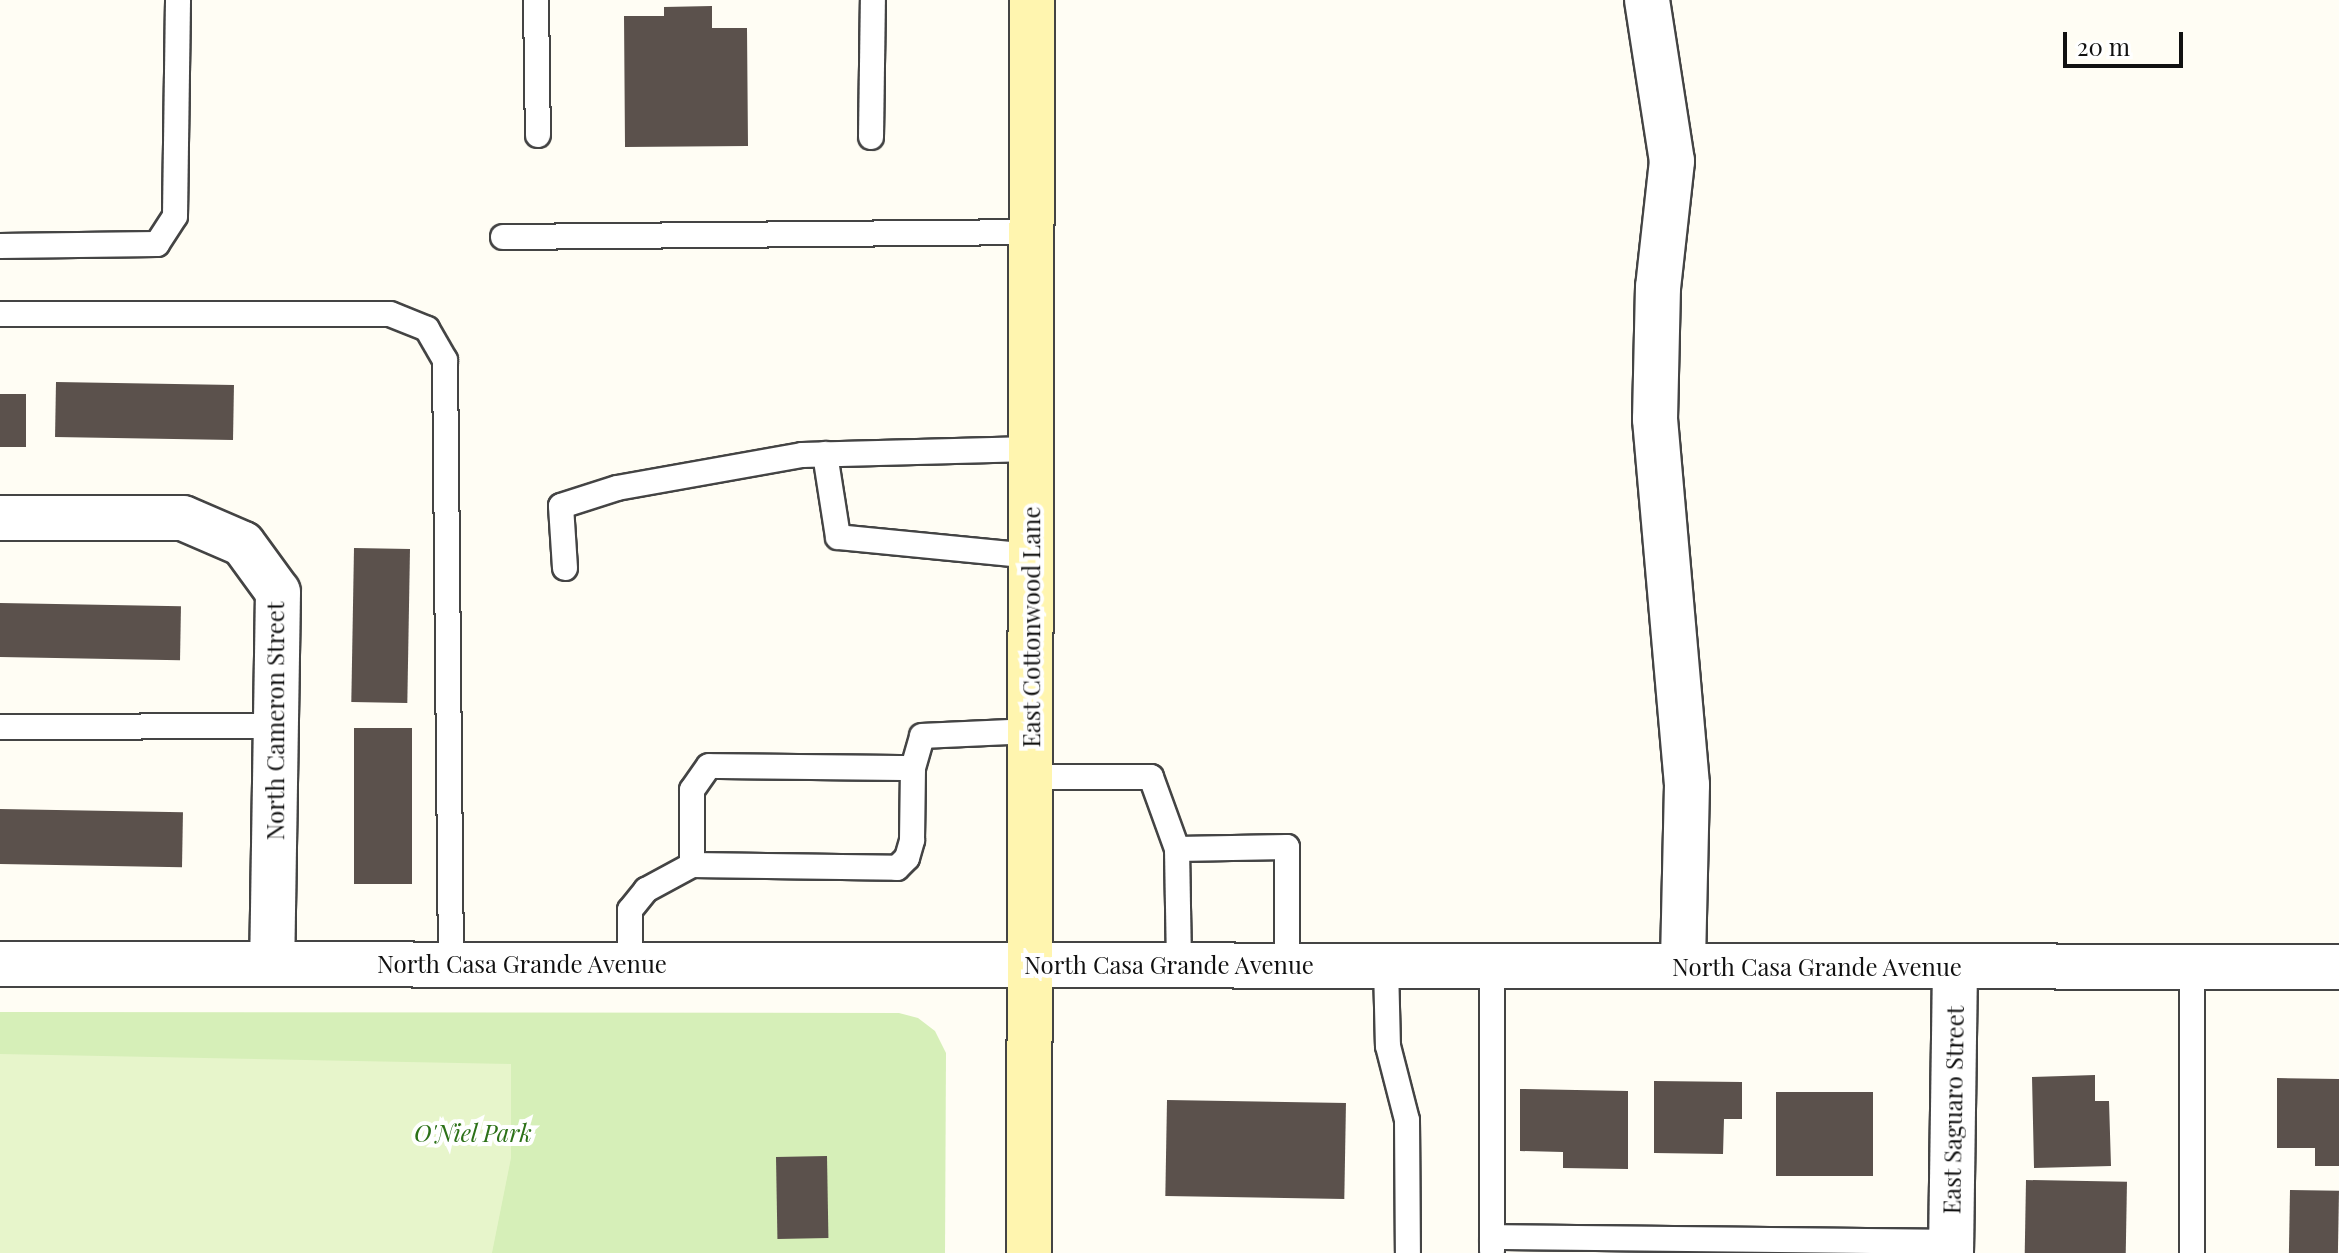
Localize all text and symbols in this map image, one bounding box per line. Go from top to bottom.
scale bar [2067,16,2187,66]
text: 20 m [2077,30,2130,62]
street label: East Cottonwood Lane [1017,506,1045,748]
street label: North Cameron Street [261,602,289,840]
street label: North Casa Grande Avenue [376,950,668,978]
street label: North Casa Grande Avenue [1023,951,1315,979]
street label: North Casa Grande Avenue [1671,953,1963,981]
street label: East Saguaro Street [1937,1005,1969,1215]
park label: O'Niel Park [414,1119,532,1147]

